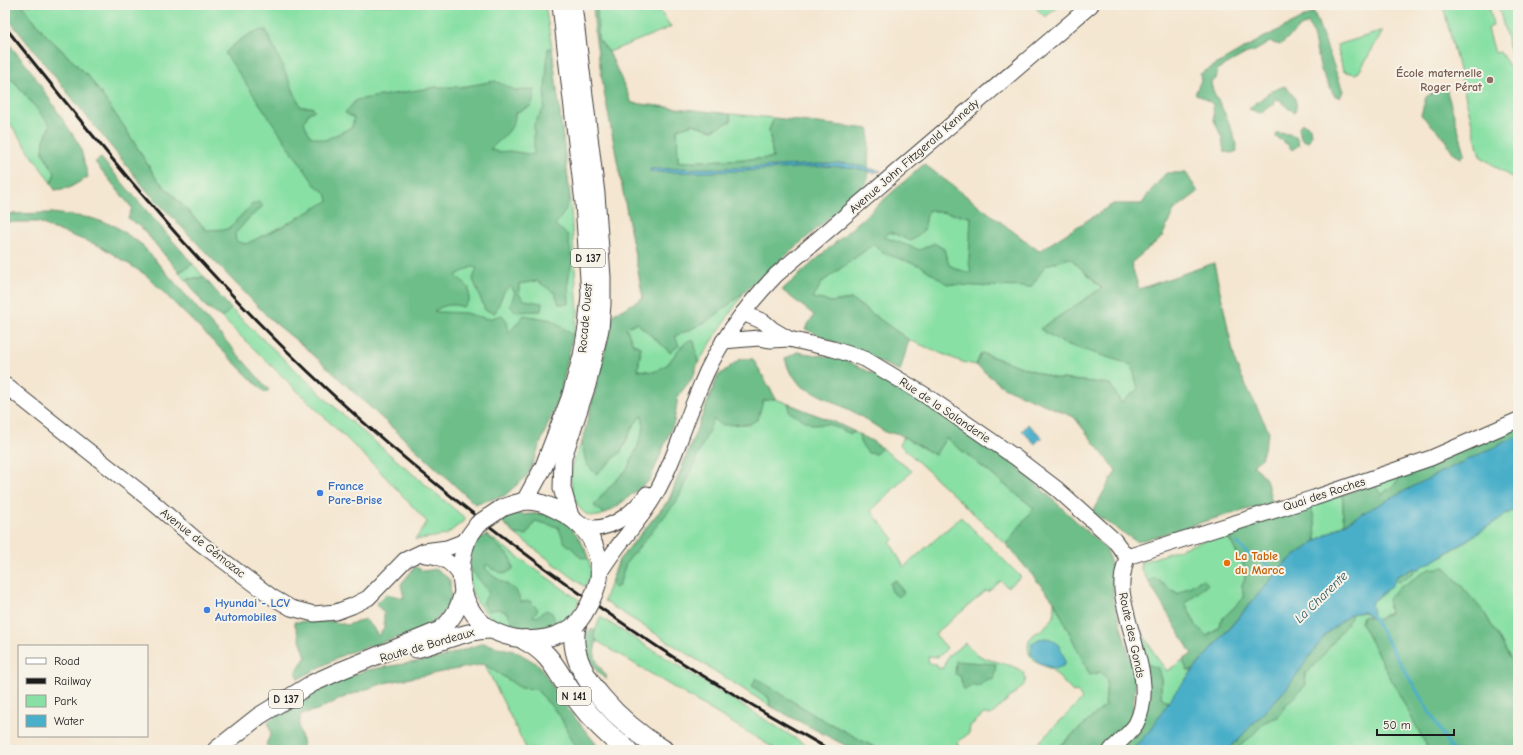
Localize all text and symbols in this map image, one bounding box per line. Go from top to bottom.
place label: École maternelle Roger Pérat [1396,66,1483,94]
marker: École maternelle Roger Pérat [1485,75,1495,85]
street label: Avenue John Fitzgerald Kennedy [846,95,982,216]
road number: D 137 [571,249,605,267]
street label: Rocade Ouest [575,282,595,353]
street label: Rue de la Salanderie [897,374,993,446]
street label: Quai des Roches [1281,474,1367,514]
place label: France Pare-Brise [328,479,382,507]
marker: France Pare-Brise [315,488,325,498]
street label: Avenue de Gémozac [158,505,249,581]
place label: La Table du Maroc [1235,549,1284,577]
marker: La Table du Maroc [1222,558,1232,568]
water label: La Charente [1291,568,1351,626]
street label: Route des Gonds [1116,591,1148,679]
place label: Hyundai - LCV Automobiles [215,596,290,624]
marker: Hyundai - LCV Automobiles [202,605,212,615]
street label: Route de Bordeaux [378,625,476,665]
legend [18,645,148,737]
text: Road [54,654,80,668]
text: Railway [54,674,92,688]
road number: N 141 [557,687,591,705]
road number: D 137 [269,690,303,708]
text: Park [54,694,77,708]
scale bar [1377,711,1454,737]
text: Water [54,714,84,728]
text: 50 m [1383,718,1411,732]

